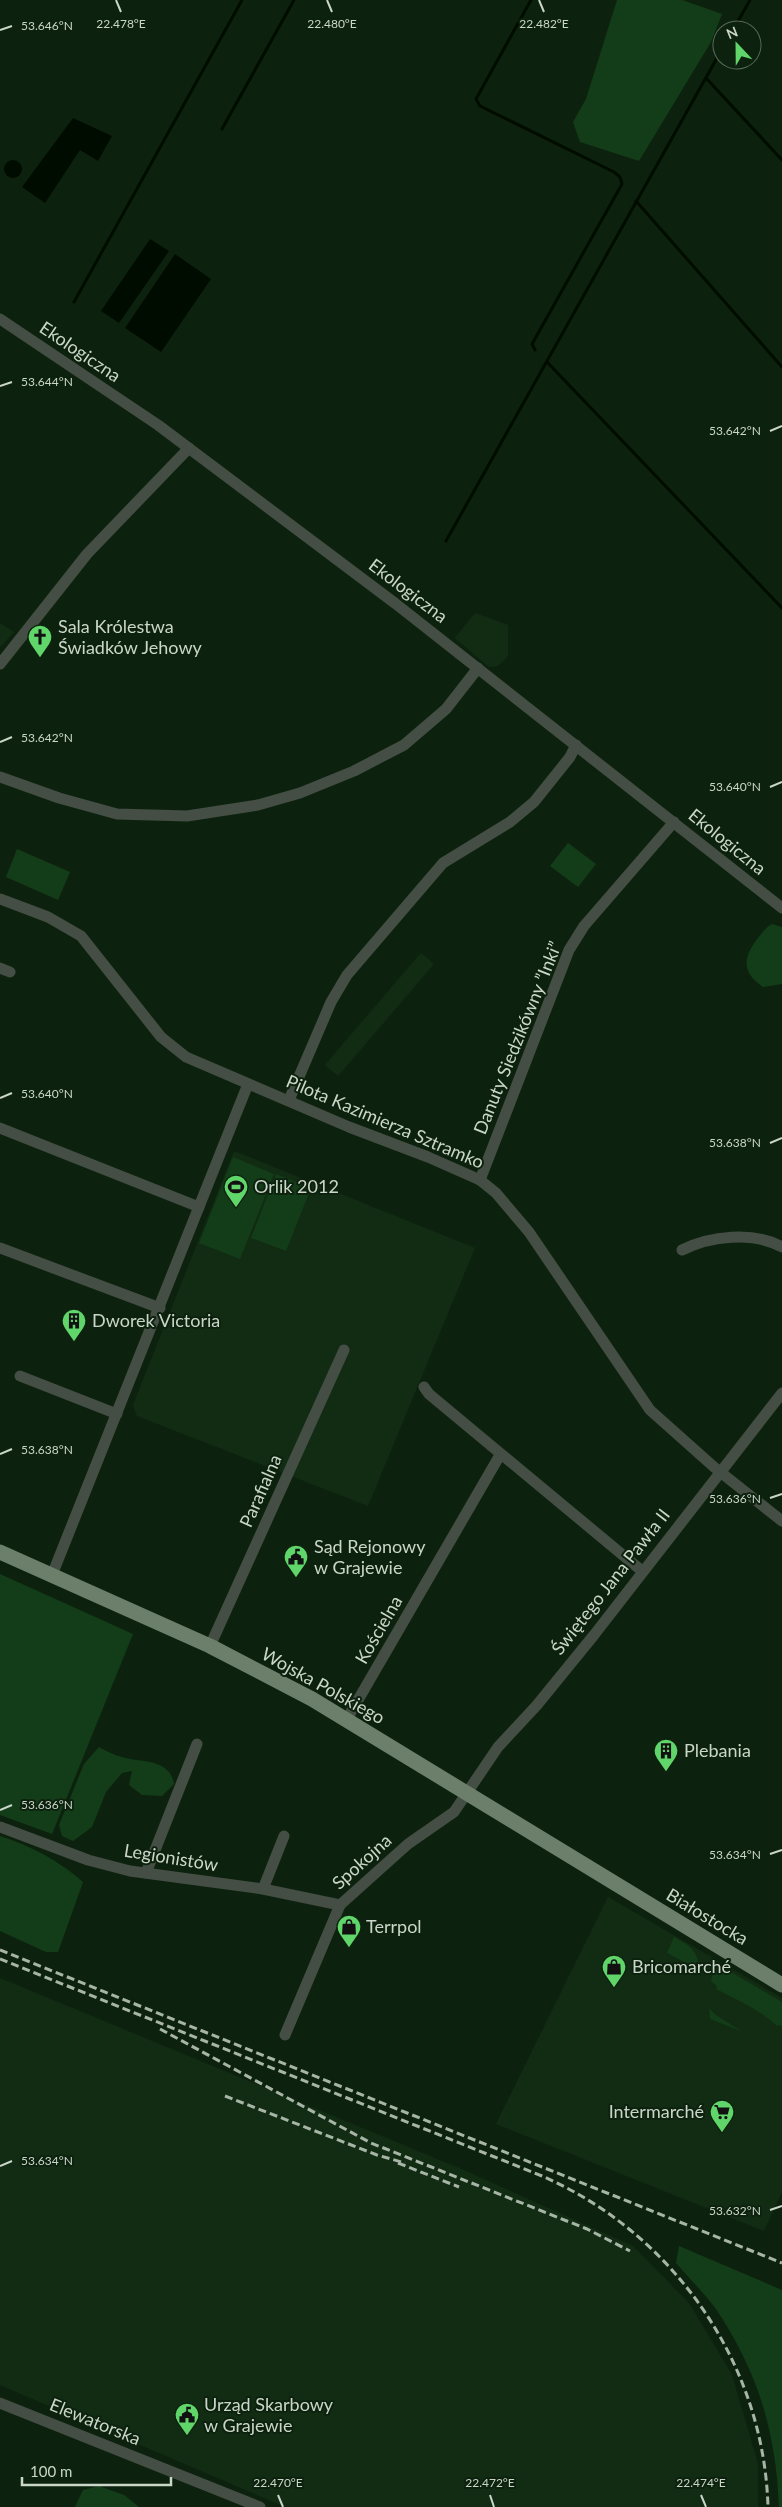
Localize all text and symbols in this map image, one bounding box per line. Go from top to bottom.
text: 22.478°E [96,16,146,31]
text: 22.480°E [307,16,357,31]
text: 22.482°E [519,16,569,31]
text: 53.646°N [21,18,73,33]
north arrow [712,20,762,70]
text: N [724,23,740,42]
street label: Ekologiczna [36,316,125,386]
text: 53.644°N [21,374,73,389]
text: 53.642°N [709,423,761,438]
street label: Ekologiczna [365,553,452,627]
place label: Sala Królestwa Świadków Jehowy [58,615,203,658]
church icon: Sala Królestwa Świadków Jehowy [27,624,53,658]
text: 53.642°N [21,730,73,745]
text: 53.640°N [709,779,761,794]
street label: Ekologiczna [685,803,771,879]
street label: Danuty Siedzikówny ”Inki” [468,938,566,1137]
street label: Pilota Kazimierza Sztramko [283,1069,488,1173]
text: 53.640°N [21,1086,73,1101]
text: 53.638°N [709,1135,761,1150]
sports icon: Orlik 2012 [223,1174,249,1208]
place label: Orlik 2012 [254,1175,339,1197]
building icon: Dworek Victoria [61,1308,87,1342]
place label: Dworek Victoria [92,1309,220,1331]
text: 53.638°N [21,1442,73,1457]
street label: Parafialna [234,1451,286,1530]
text: 53.636°N [709,1491,761,1506]
street label: Świętego Jana Pawła II [546,1504,674,1659]
place label: Sąd Rejonowy w Grajewie [314,1535,426,1578]
public building icon: Sąd Rejonowy w Grajewie [283,1544,309,1578]
street label: Kościelna [350,1592,406,1667]
street label: Wojska Polskiego [258,1642,389,1728]
building icon: Plebania [653,1738,679,1772]
place label: Plebania [684,1739,751,1761]
text: 53.636°N [21,1797,73,1812]
street label: Spokojna [327,1829,395,1894]
street label: Legionistów [123,1839,220,1875]
text: 53.634°N [709,1847,761,1862]
street label: Białostocka [663,1883,752,1949]
shop icon: Terrpol [336,1914,362,1948]
place label: Terrpol [366,1915,422,1937]
shop icon: Bricomarché [601,1954,627,1988]
place label: Bricomarché [632,1955,731,1977]
supermarket icon: Intermarché [709,2099,735,2133]
place label: Intermarché [609,2100,704,2122]
text: 53.634°N [21,2153,73,2168]
text: 53.632°N [709,2203,761,2218]
street label: Elewatorska [47,2393,144,2449]
place label: Urząd Skarbowy w Grajewie [204,2393,334,2436]
public building icon: Urząd Skarbowy w Grajewie [174,2402,200,2436]
scale bar [22,2454,171,2486]
text: 100 m [30,2462,72,2480]
text: 22.470°E [253,2475,303,2490]
text: 22.472°E [465,2475,515,2490]
text: 22.474°E [676,2475,726,2490]

